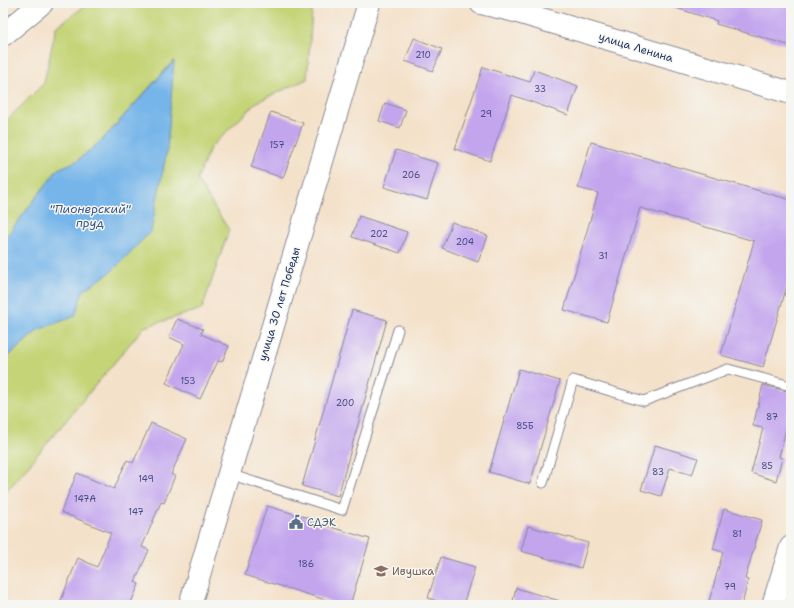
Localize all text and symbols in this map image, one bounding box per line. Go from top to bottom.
street label: улица Ленина [597,29,675,66]
house number: 210 [415,49,431,61]
house number: 33 [534,83,546,95]
house number: 29 [480,108,492,120]
house number: 157 [270,139,284,151]
house number: 206 [402,169,420,181]
water label: "Пионерский" пруд [49,201,131,231]
house number: 202 [370,228,388,240]
house number: 204 [456,236,474,248]
street label: улица 30 лет Победы [255,245,304,363]
house number: 31 [598,250,608,262]
house number: 153 [180,375,196,387]
house number: 200 [336,397,354,409]
house number: 87 [766,411,778,423]
house number: 85Б [516,420,534,432]
house number: 85 [761,460,773,472]
house number: 83 [652,466,664,478]
house number: 149 [138,473,154,485]
house number: 147А [74,493,96,505]
house number: 147 [128,506,144,518]
public building icon: СДЭК [288,514,304,530]
place label: СДЭК [307,515,336,530]
house number: 81 [732,528,742,540]
house number: 186 [298,558,314,570]
school or university icon: Ивушка [373,563,389,579]
place label: Ивушка [392,564,434,579]
house number: 79 [724,581,736,593]

